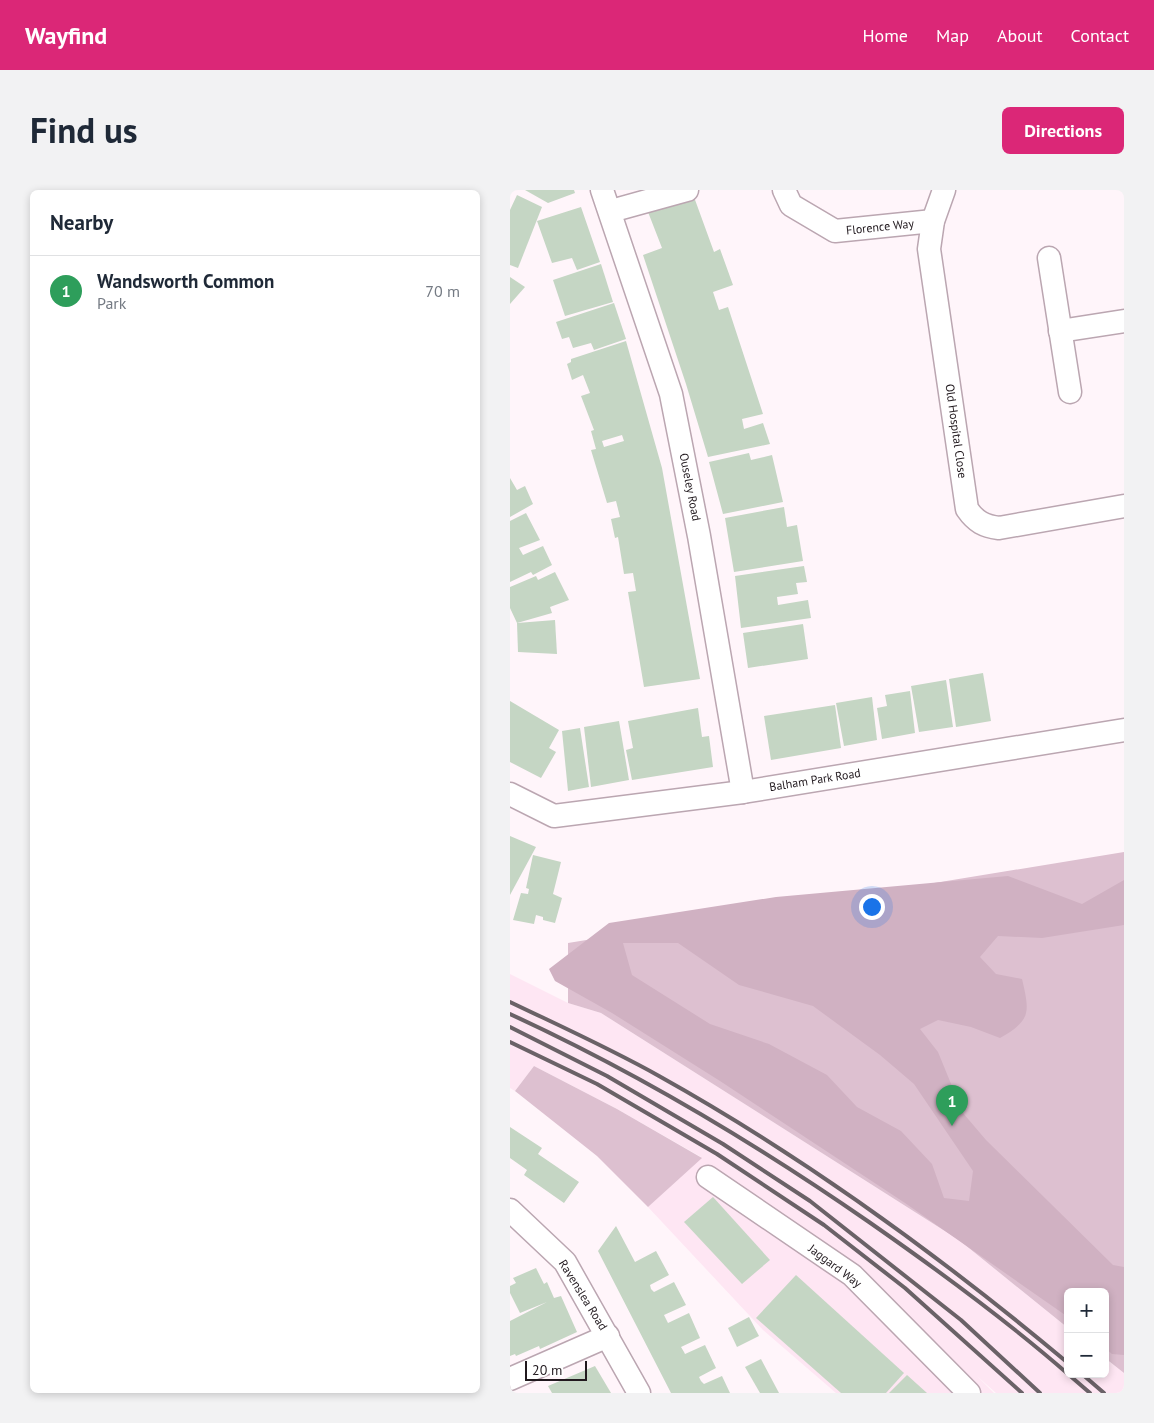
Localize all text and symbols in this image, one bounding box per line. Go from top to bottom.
text: Wayfind [25,20,107,51]
text: Home [862,24,908,47]
text: Map [936,24,969,47]
text: About [997,24,1043,47]
text: Contact [1071,24,1129,47]
text: Find us [30,107,138,153]
button: Directions [1002,107,1124,154]
text: Nearby [50,209,113,236]
street label: Florence Way [845,215,915,238]
text: Wandsworth Common [97,269,274,293]
text: 1 [61,281,71,301]
text: 70 m [425,281,460,301]
text: Park [97,293,126,313]
street label: Old Hospital Close [942,383,971,479]
street label: Ouseley Road [677,452,704,522]
street label: Balham Park Road [768,765,862,794]
your location [859,894,885,920]
pin: 1 [936,1085,968,1126]
street label: Jaggard Way [805,1240,865,1291]
street label: Ravenslea Road [556,1257,611,1333]
map controls [1064,1288,1109,1378]
button: + [1064,1288,1109,1333]
button: − [1064,1333,1109,1378]
scale bar [525,1358,588,1381]
text: 20 m [532,1361,562,1379]

